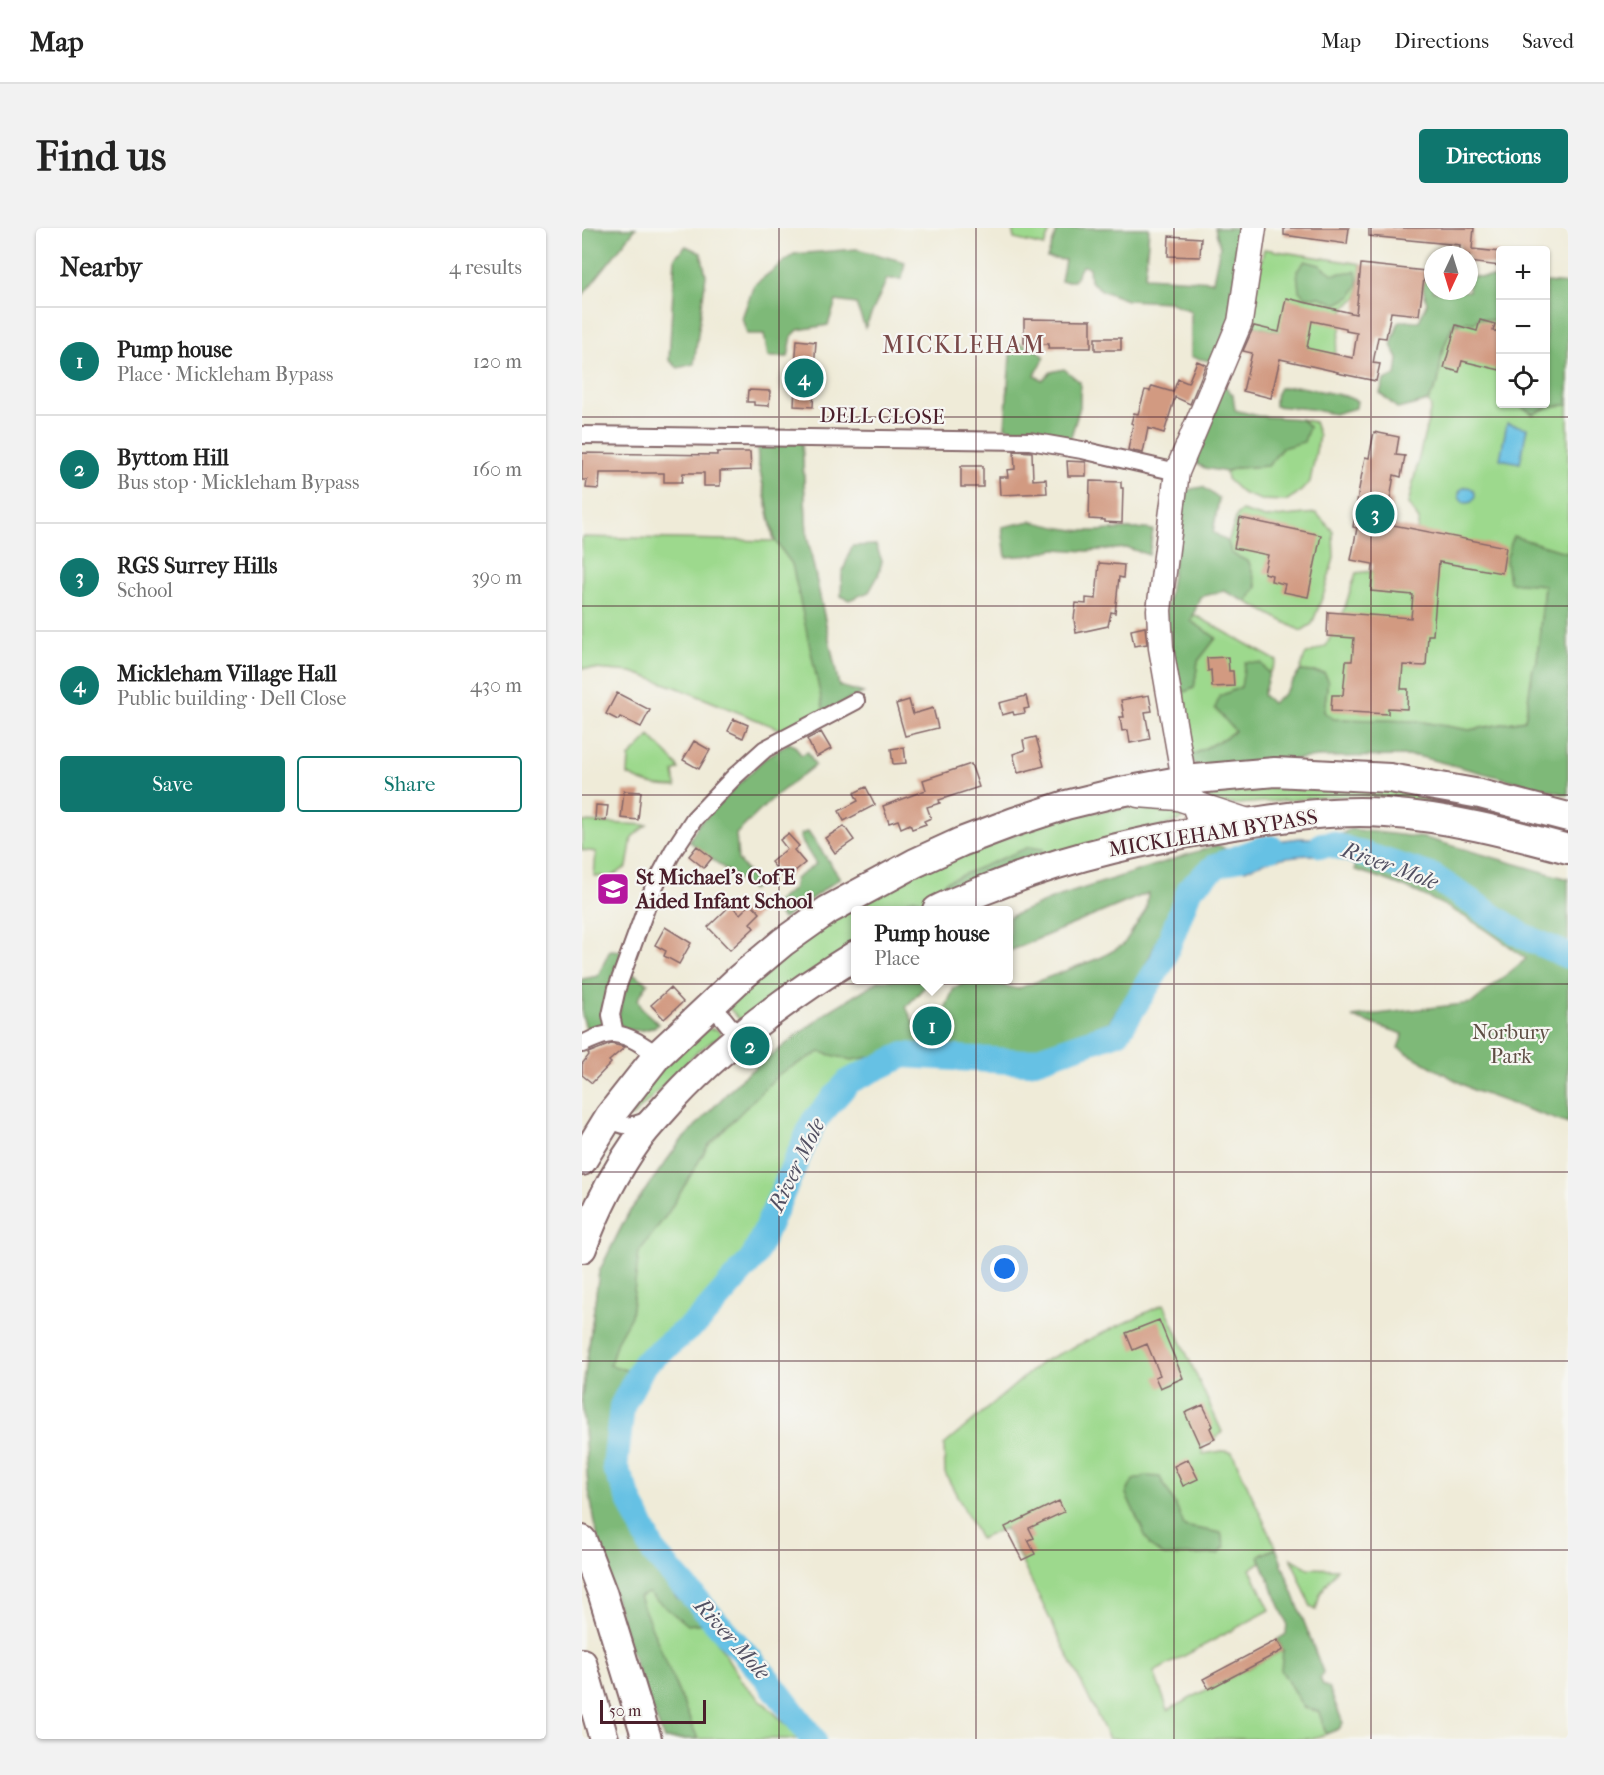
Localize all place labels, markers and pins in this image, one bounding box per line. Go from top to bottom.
pin: 4 [784,356,824,400]
pin: 3 [1356,492,1394,536]
place label: St Michael's CofE Aided Infant School [634,865,813,913]
school or university icon: St Michael's CofE Aided Infant School [595,871,631,907]
pin: 1 [912,1004,952,1048]
pin: 2 [730,1024,770,1068]

